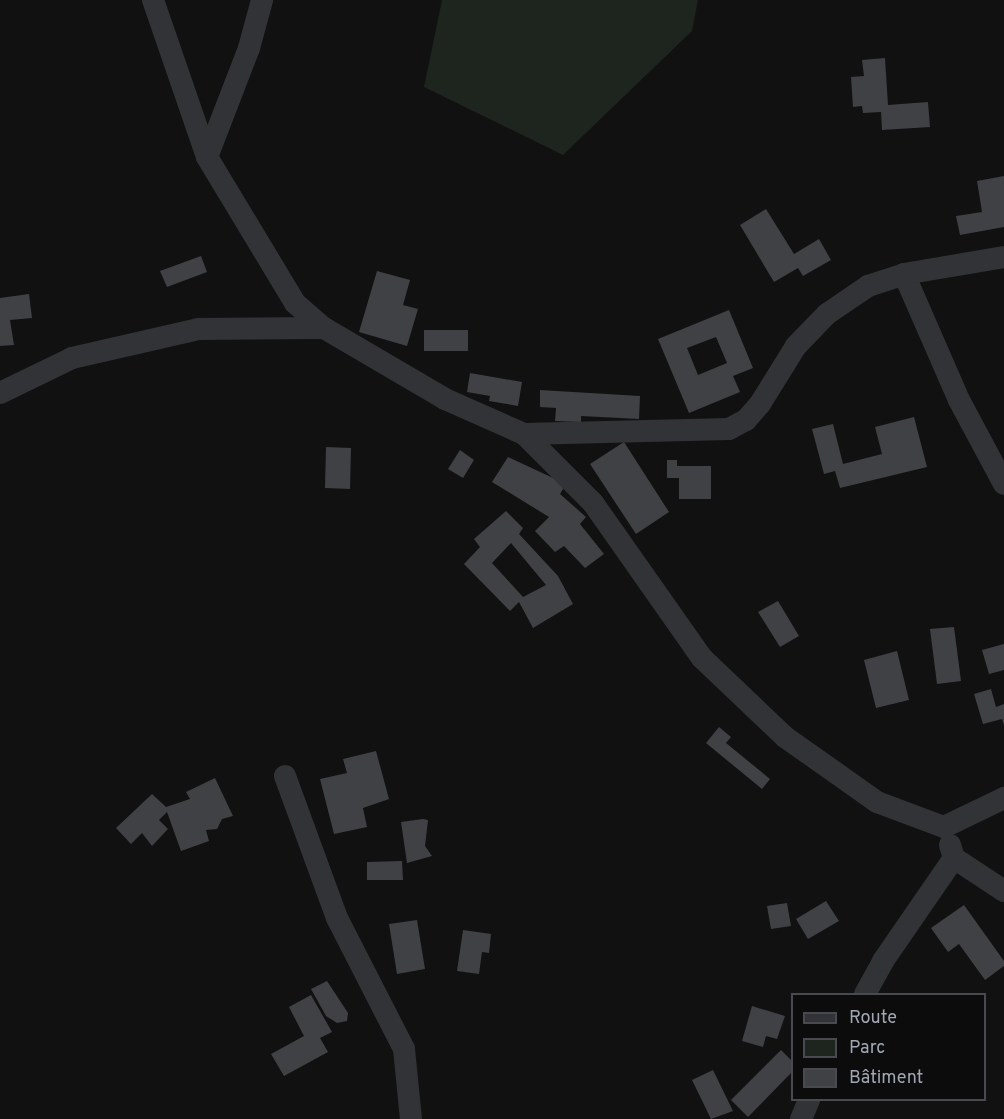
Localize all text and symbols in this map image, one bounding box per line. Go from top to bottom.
legend [791,993,986,1101]
text: Route [849,1007,897,1030]
text: Parc [849,1037,885,1060]
text: Bâtiment [849,1067,923,1090]

